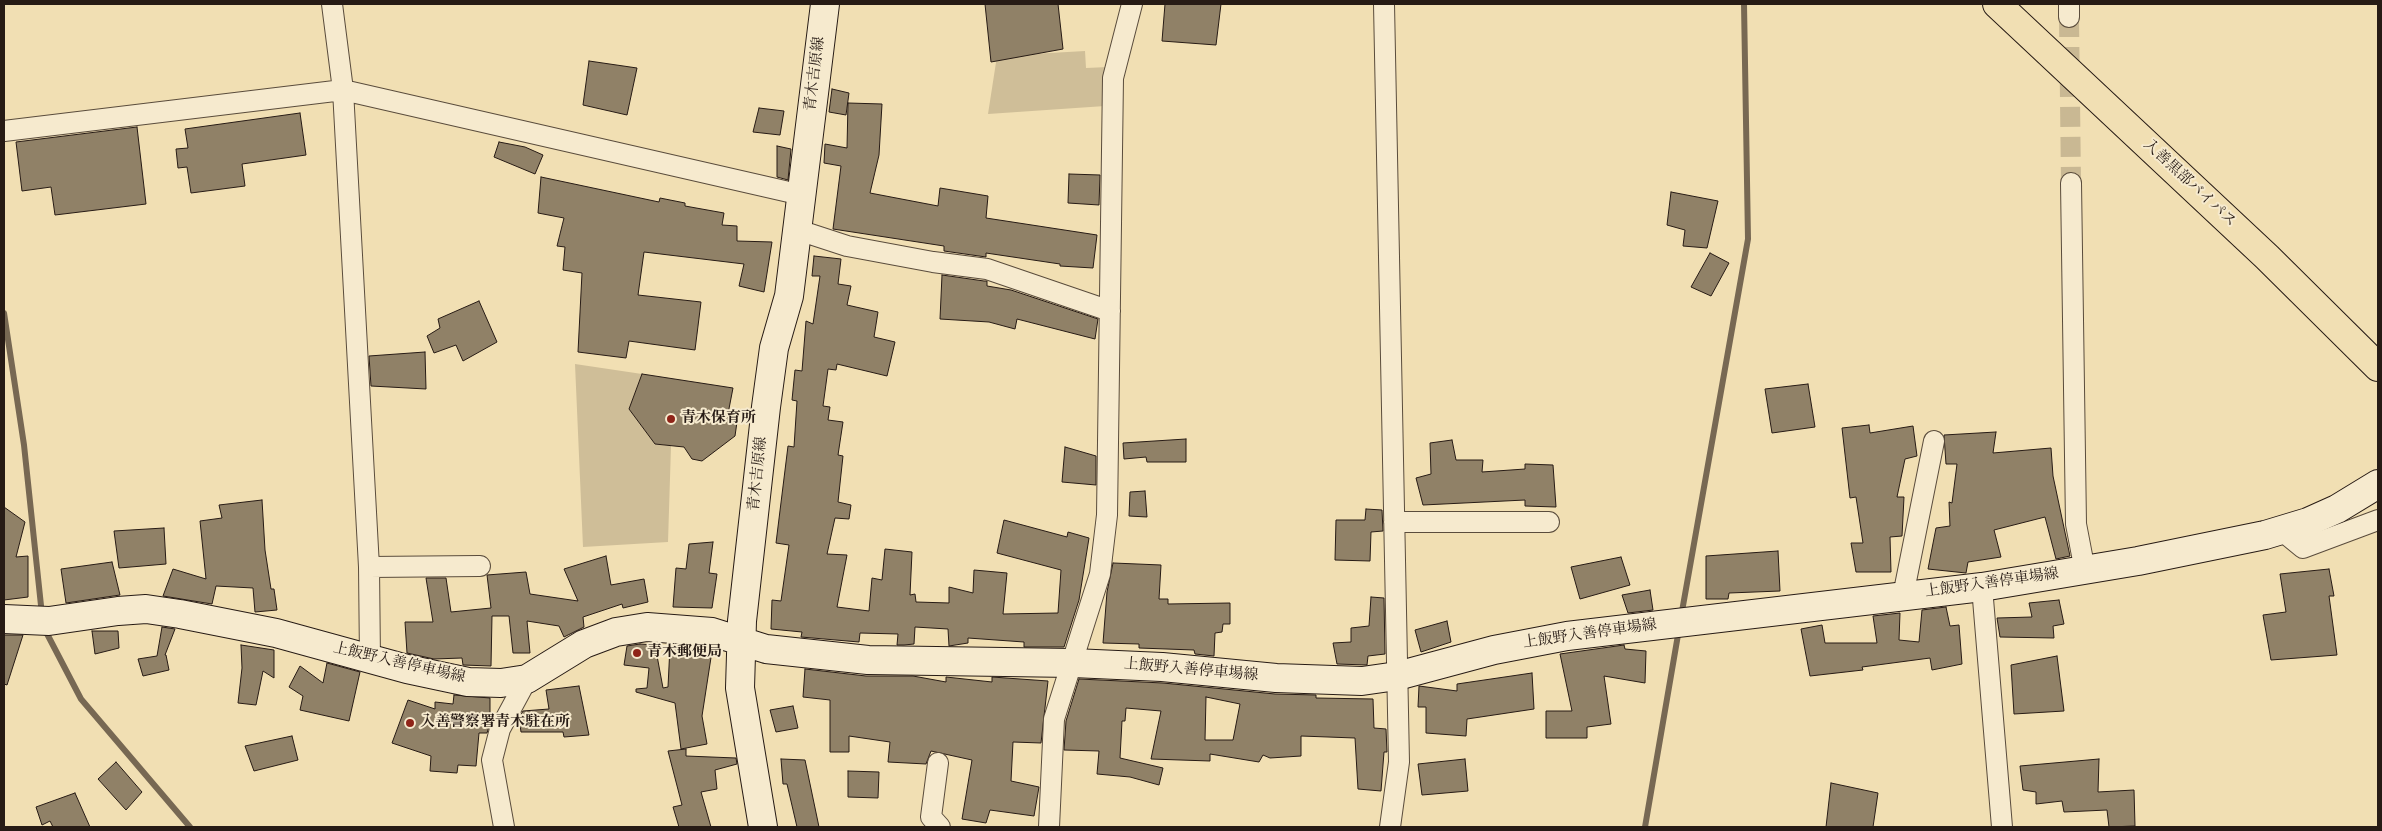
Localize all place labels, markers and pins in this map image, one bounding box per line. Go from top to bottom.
place label: 青木保育所 [681,410,756,428]
marker: 青木保育所 [665,413,677,425]
place label: 青木郵便局 [647,644,722,662]
marker: 青木郵便局 [631,647,643,659]
place label: 入善警察署青木駐在所 [420,714,570,732]
marker: 入善警察署青木駐在所 [404,717,416,729]

